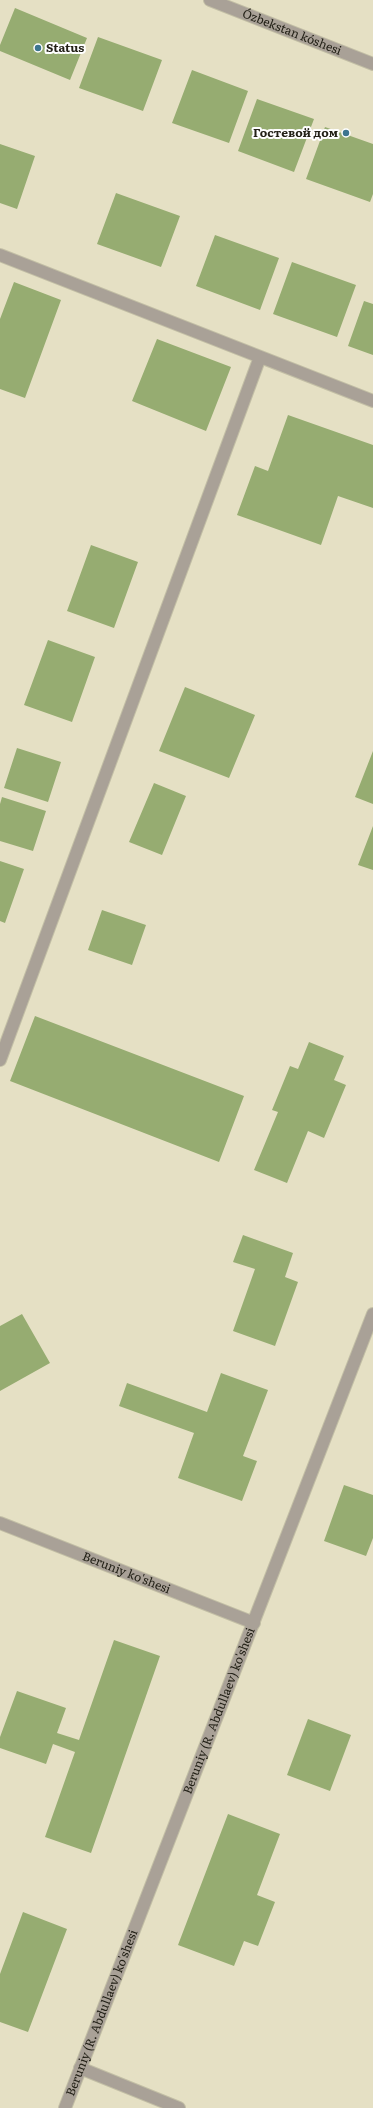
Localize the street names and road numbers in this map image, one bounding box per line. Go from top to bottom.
street label: Ózbekstan kóshesi [240,4,345,59]
street label: Beruniy ko'shesi [80,1546,174,1597]
street label: Beruniy (R. Abdullaev) ko'shesi [178,1625,259,1796]
street label: Beruniy (R. Abdullaev) ko'shesi [61,1927,141,2098]

